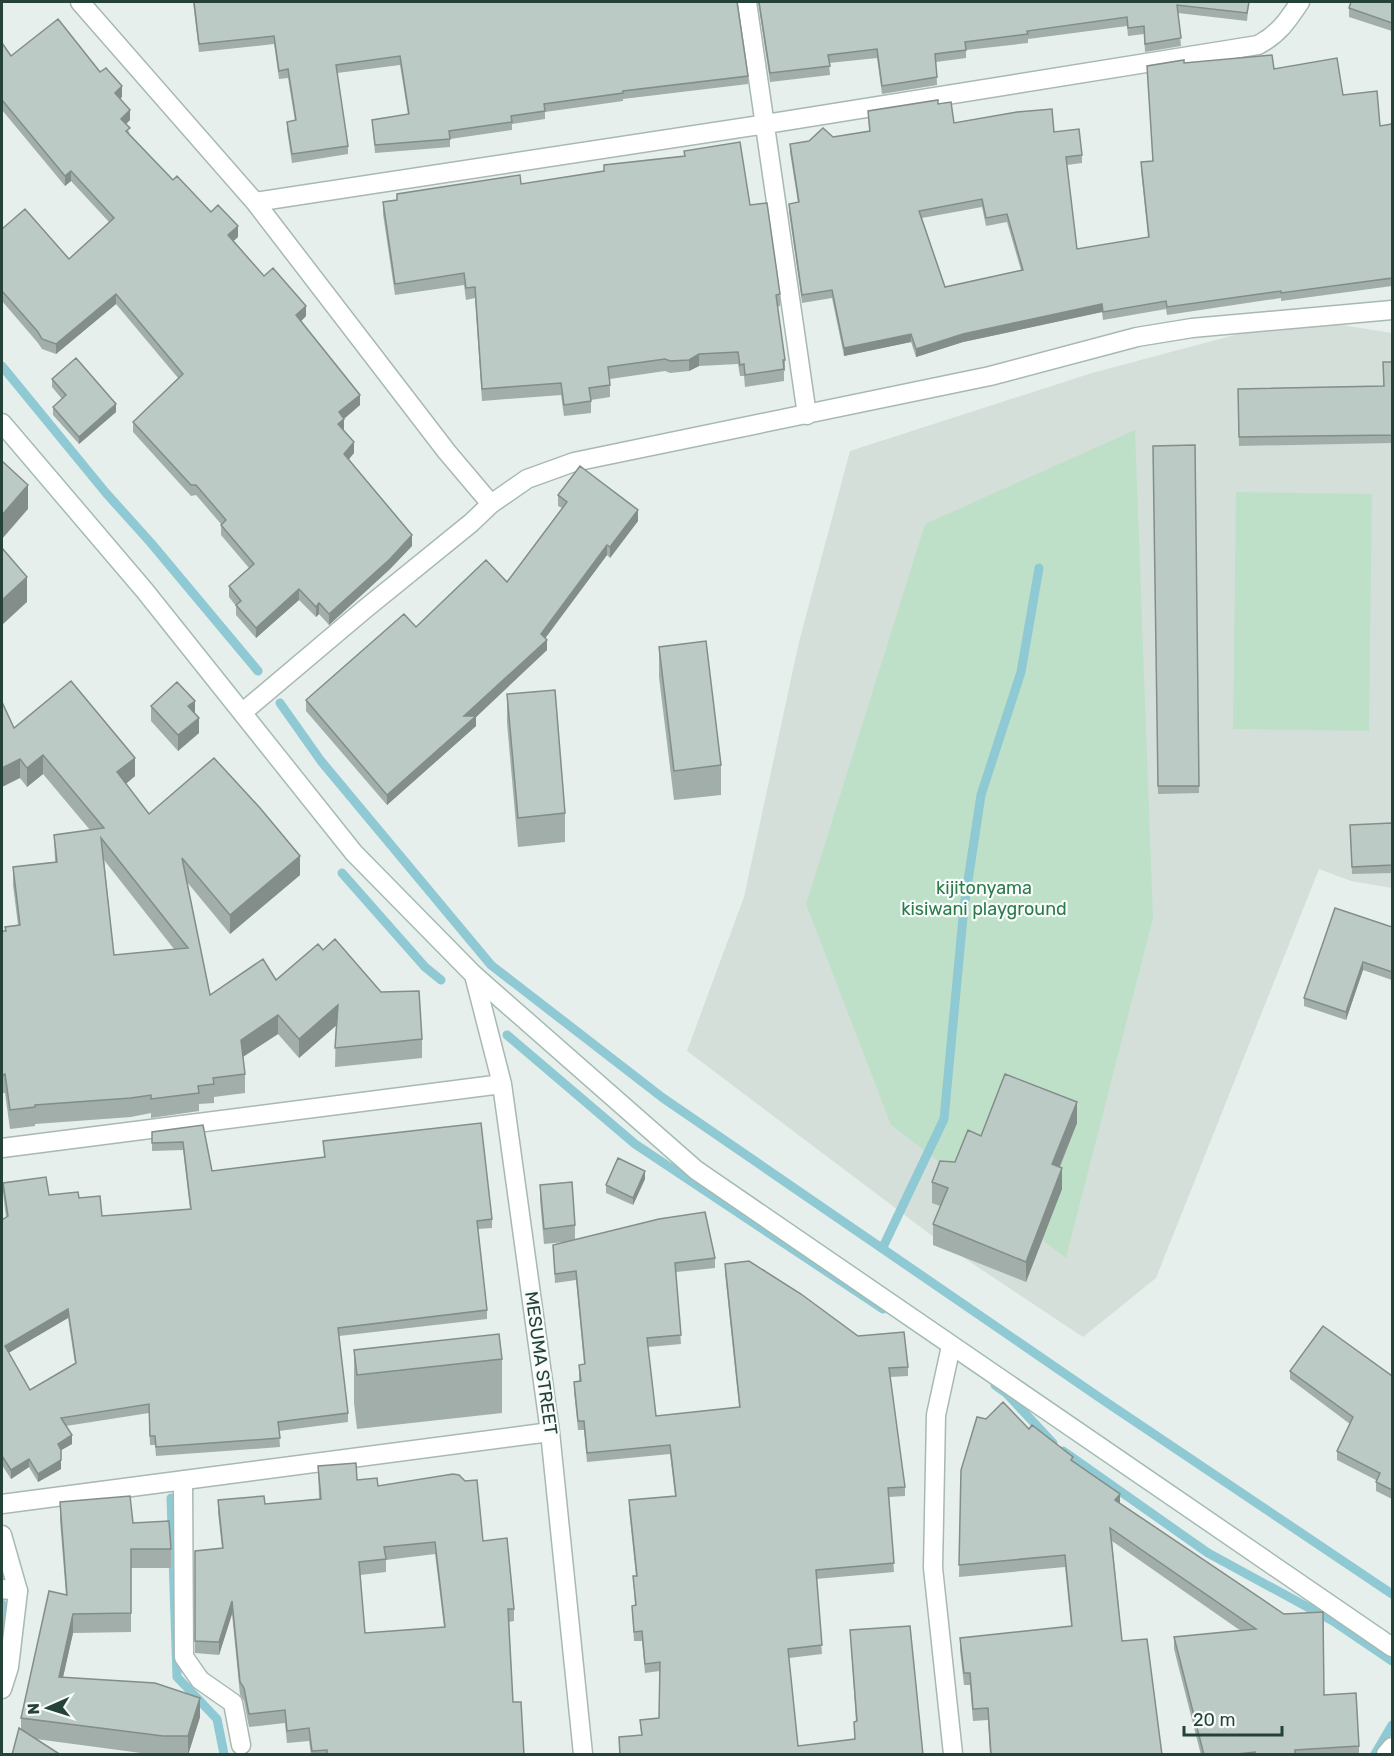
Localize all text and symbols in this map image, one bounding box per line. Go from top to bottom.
park label: kijitonyama kisiwani playground [901,877,1067,920]
street label: MESUMA STREET [520,1290,562,1436]
north arrow [18,1678,78,1738]
scale bar [1184,1699,1282,1737]
text: N [24,1703,43,1715]
text: 20 m [1193,1709,1235,1731]

